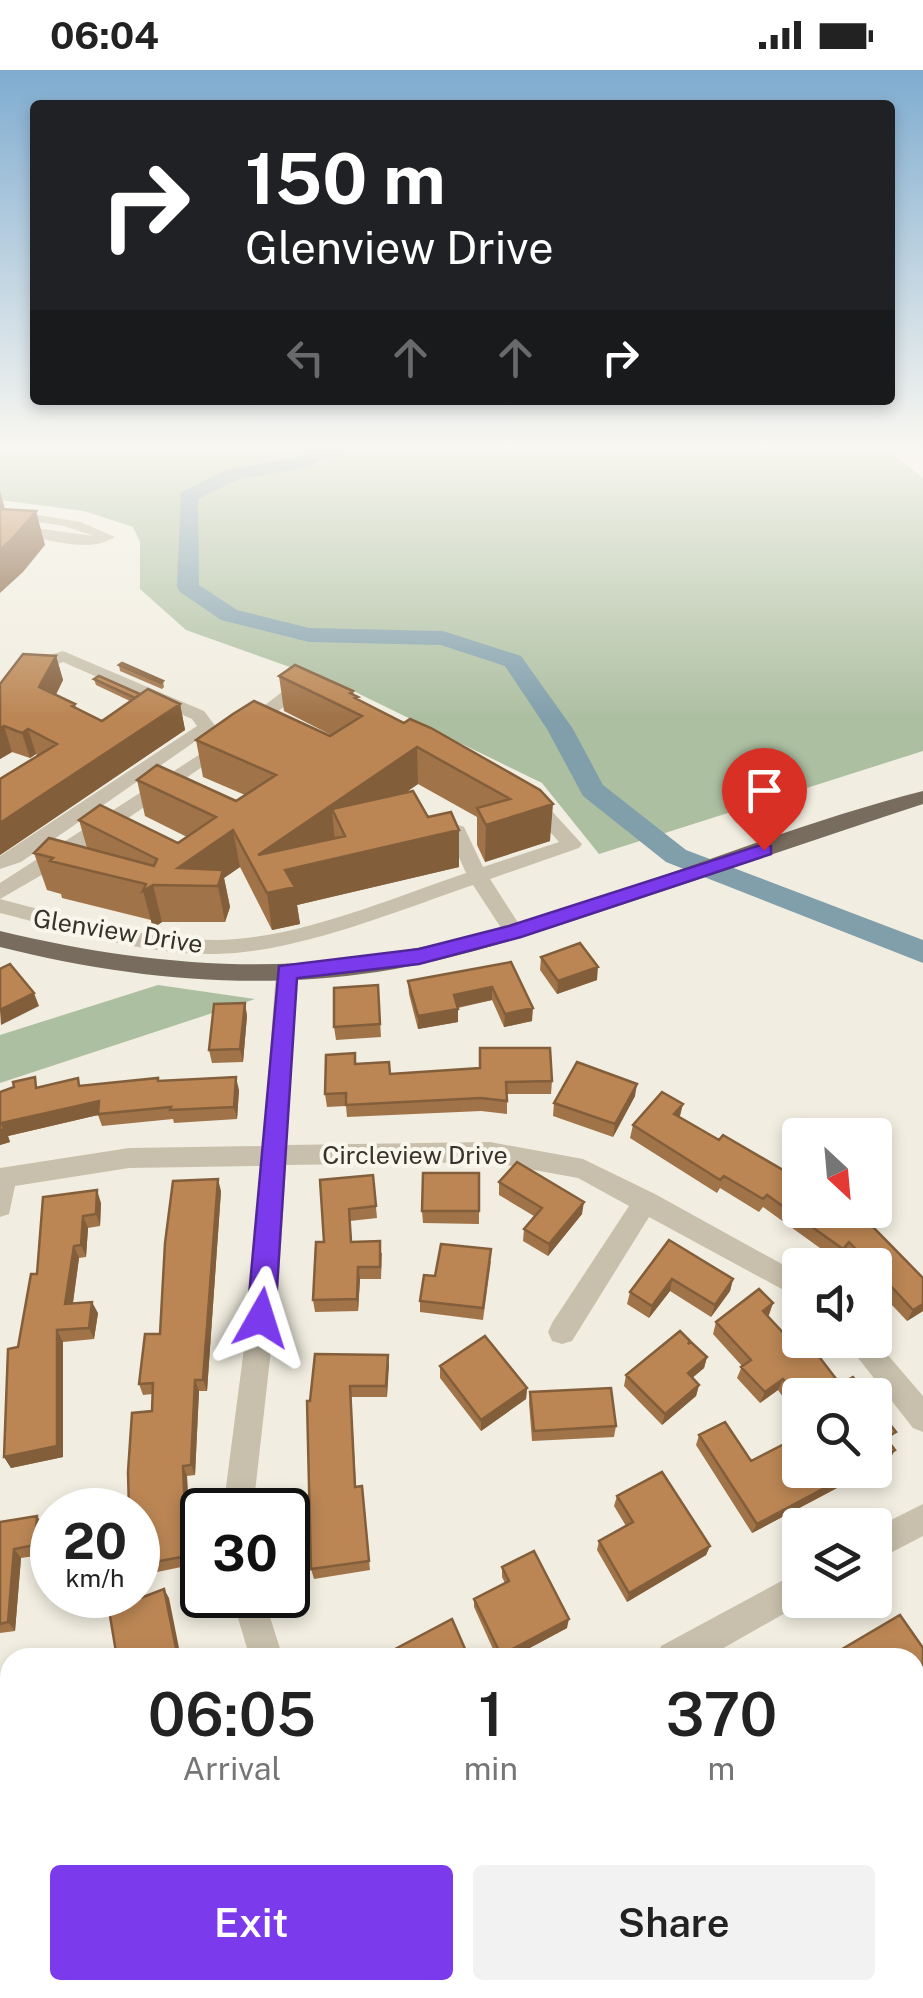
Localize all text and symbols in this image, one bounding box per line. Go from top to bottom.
text: 06:04 [50,13,159,58]
text: 150 m [245,137,446,220]
icon: right [80,140,210,270]
text: Glenview Drive [245,221,554,274]
icon: left [278,330,333,385]
icon: ahead [383,330,438,385]
icon: ahead [488,330,543,385]
icon: right [593,330,648,385]
pin [722,748,807,851]
icon: arrive [737,763,792,818]
street label: Glenview Drive [31,903,205,959]
north arrow [782,1118,892,1228]
map controls [782,1118,892,1618]
street label: Circleview Drive [322,1140,508,1170]
button: sound [782,1248,892,1358]
position arrow [209,1266,313,1370]
button: search [782,1378,892,1488]
speed limit sign: 30 [180,1488,310,1618]
button: layers [782,1508,892,1618]
text: 20 [63,1511,127,1570]
text: km/h [66,1563,124,1593]
text: 06:05 [148,1679,316,1750]
text: 1 [478,1679,503,1750]
text: 370 [666,1679,777,1750]
text: Arrival [182,1750,281,1787]
text: min [464,1750,518,1787]
text: m [708,1750,735,1787]
button: Exit [50,1865,453,1980]
button: Share [473,1865,875,1980]

